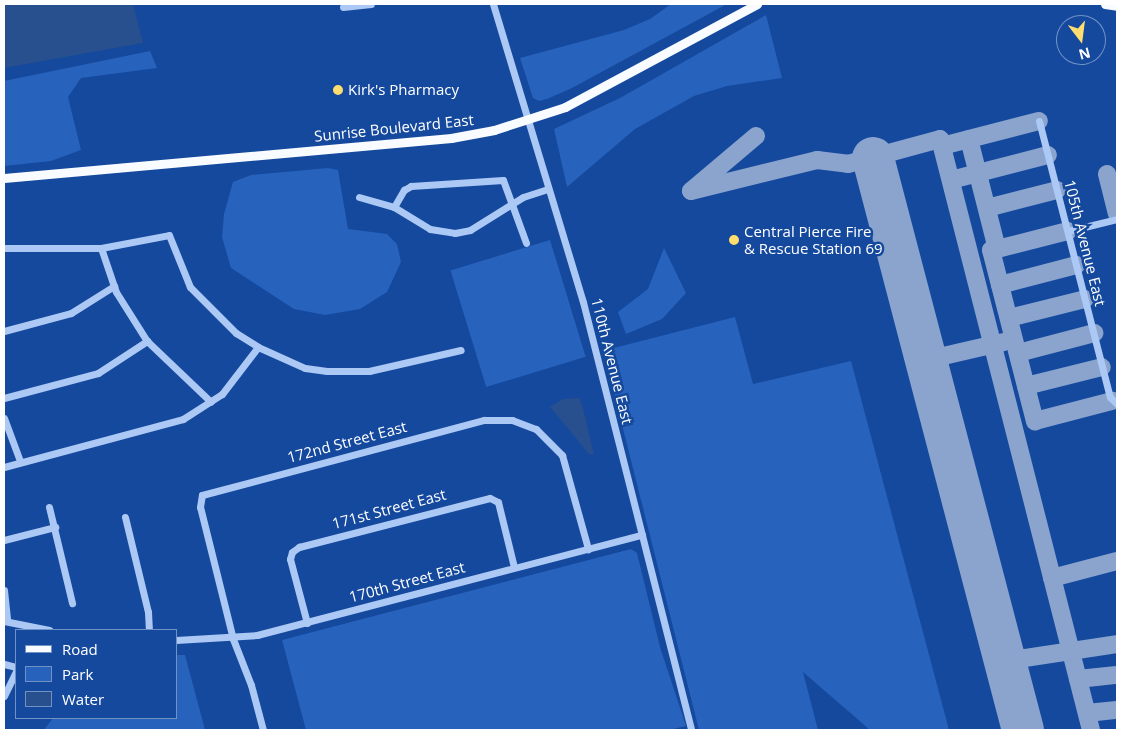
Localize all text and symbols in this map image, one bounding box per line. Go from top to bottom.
north arrow [1056,15,1106,65]
text: N [1077,43,1093,65]
place label: Kirk's Pharmacy [348,81,459,99]
marker: Kirk's Pharmacy [332,84,344,96]
street label: Sunrise Boulevard East [313,111,475,145]
street label: 105th Avenue East [1061,178,1109,308]
place label: Central Pierce Fire & Rescue Station 69 [744,222,883,257]
marker: Central Pierce Fire & Rescue Station 69 [728,234,740,246]
street label: 110th Avenue East [588,296,636,426]
street label: 172nd Street East [285,417,409,467]
street label: 171st Street East [330,485,448,533]
street label: 170th Street East [347,558,467,606]
legend [15,629,178,719]
text: Road [62,639,98,659]
text: Park [62,664,93,684]
text: Water [62,689,104,709]

